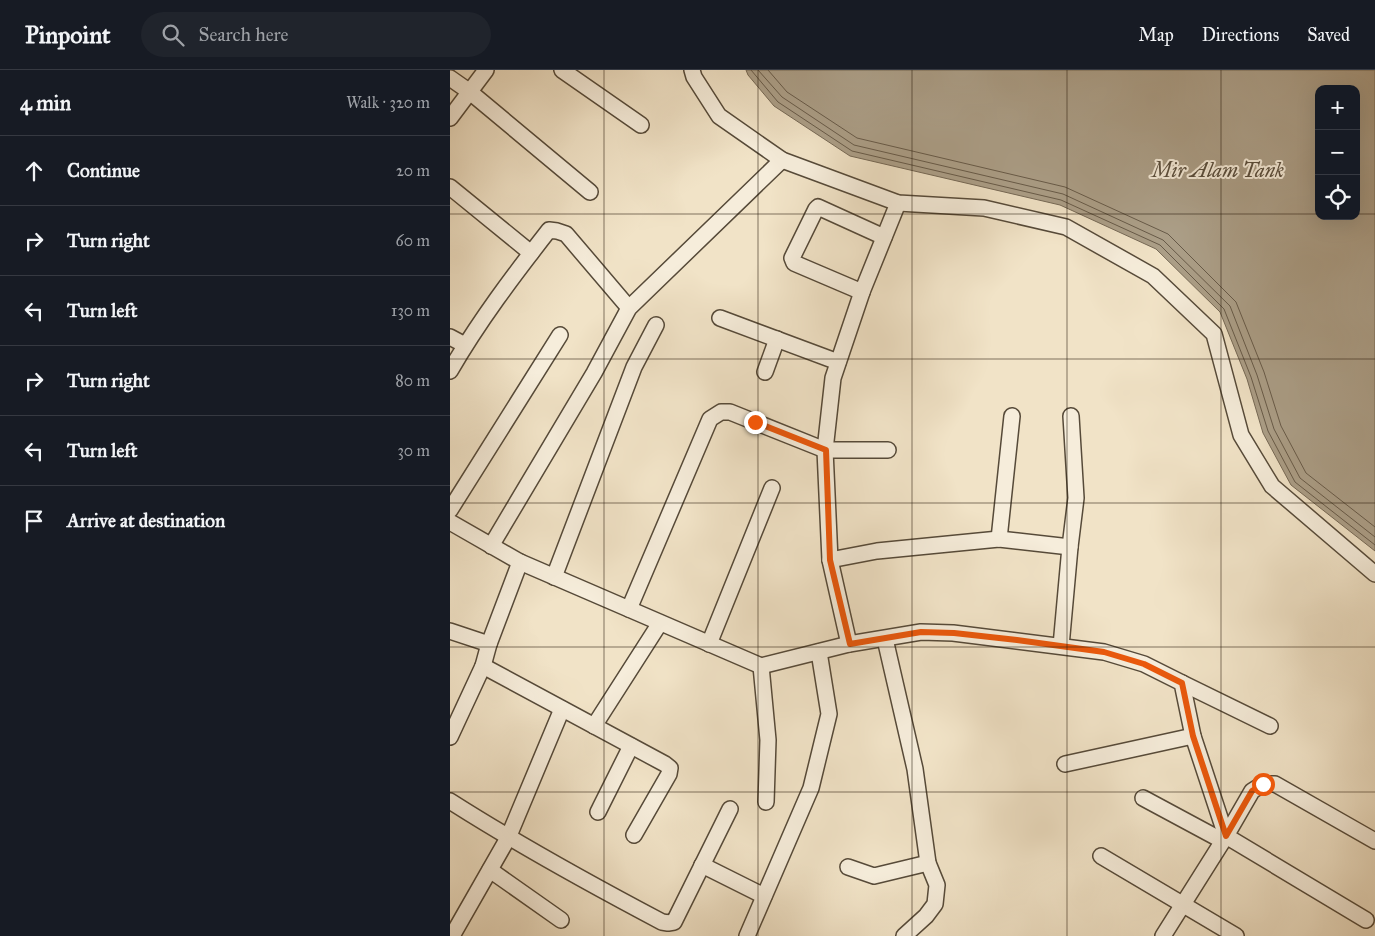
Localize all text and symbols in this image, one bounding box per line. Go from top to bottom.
search box [141,12,491,57]
text: Pinpoint [25,20,111,50]
icon: search [159,21,187,49]
text: Search here [199,23,289,46]
text: Map [1138,24,1174,46]
text: Directions [1202,24,1279,46]
text: Saved [1307,24,1350,46]
map controls [1315,85,1360,220]
button: + [1315,85,1360,130]
text: 4 min [20,90,71,116]
text: Walk · 320 m [346,93,430,112]
button: − [1315,130,1360,175]
icon: ahead [20,157,48,185]
water label: Mir Alam Tank [1150,158,1284,182]
text: Continue [67,159,140,182]
text: 20 m [396,161,430,180]
button: locate [1315,175,1360,220]
icon: right [20,227,48,255]
text: Turn right [67,229,150,252]
text: 60 m [396,231,430,250]
icon: left [20,297,48,325]
text: Turn left [67,299,137,322]
text: 130 m [391,301,430,320]
icon: right [20,367,48,395]
text: Turn right [67,369,150,392]
text: 80 m [395,371,430,390]
route end [744,411,767,434]
icon: left [20,437,48,465]
text: Turn left [67,439,137,462]
text: 30 m [397,441,430,460]
icon: arrive [20,507,48,535]
text: Arrive at destination [67,509,225,532]
route start [1252,773,1275,796]

